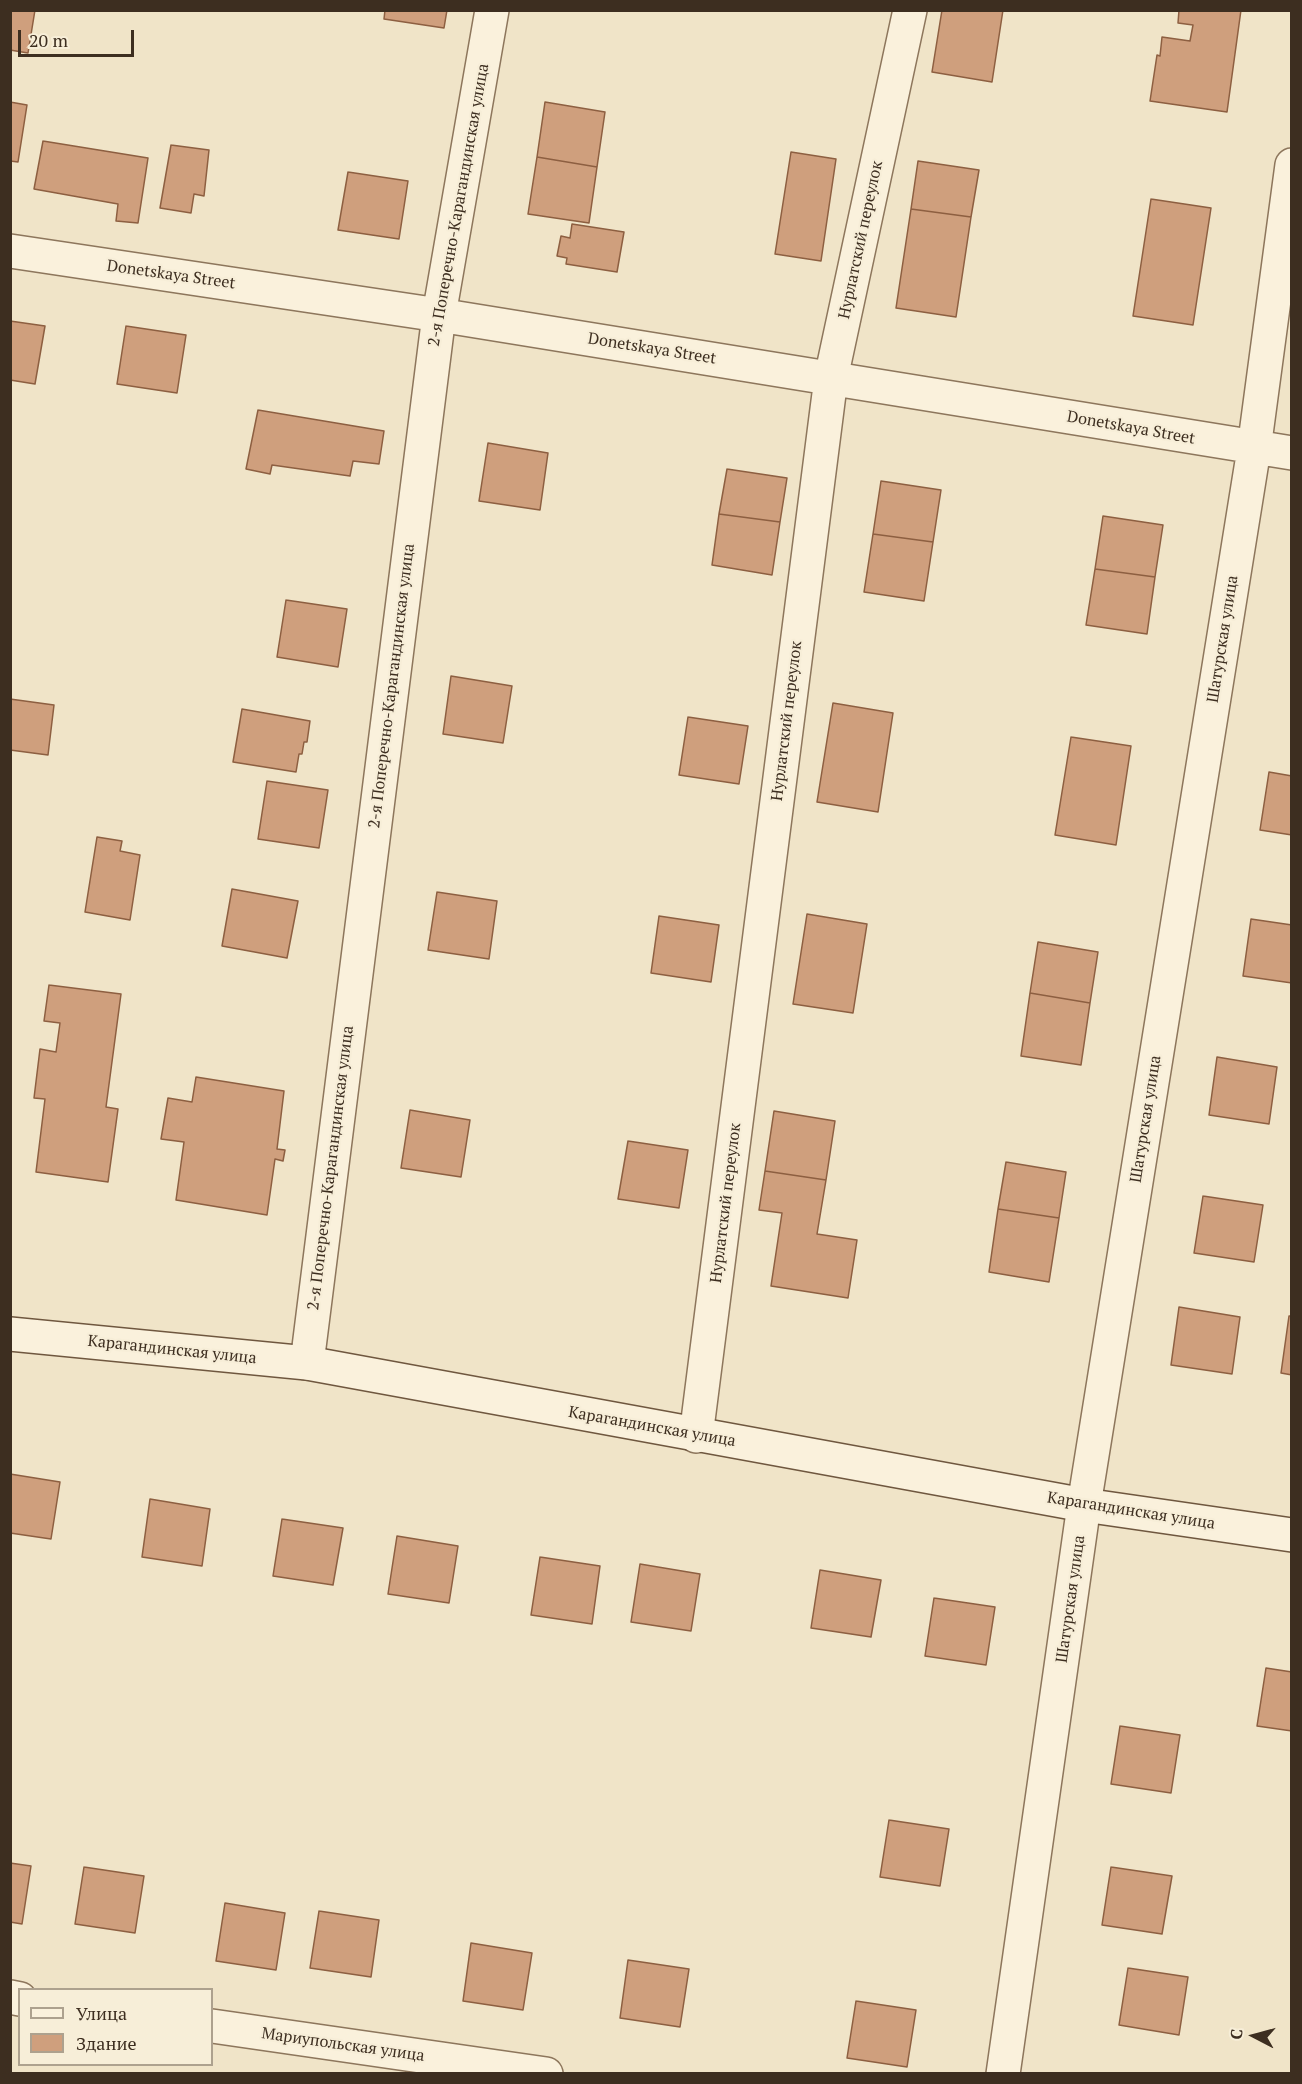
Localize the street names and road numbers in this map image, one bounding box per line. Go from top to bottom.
street label: 2-я Поперечно-Карагандинская улица [425,62,493,348]
street label: Нурлатский переулок [835,159,887,321]
street label: Donetskaya Street [105,256,237,294]
street label: Donetskaya Street [586,329,718,369]
street label: Donetskaya Street [1065,407,1197,449]
street label: 2-я Поперечно-Карагандинская улица [365,543,419,829]
street label: Шатурская улица [1203,574,1243,704]
street label: Нурлатский переулок [768,640,806,802]
street label: 2-я Поперечно-Карагандинская улица [304,1025,358,1311]
street label: Шатурская улица [1126,1054,1166,1184]
street label: Нурлатский переулок [707,1122,745,1284]
street label: Карагандинская улица [87,1332,257,1368]
street label: Карагандинская улица [567,1403,737,1451]
street label: Карагандинская улица [1046,1488,1216,1534]
street label: Шатурская улица [1053,1534,1089,1664]
street label: Мариупольская улица [260,2024,426,2066]

